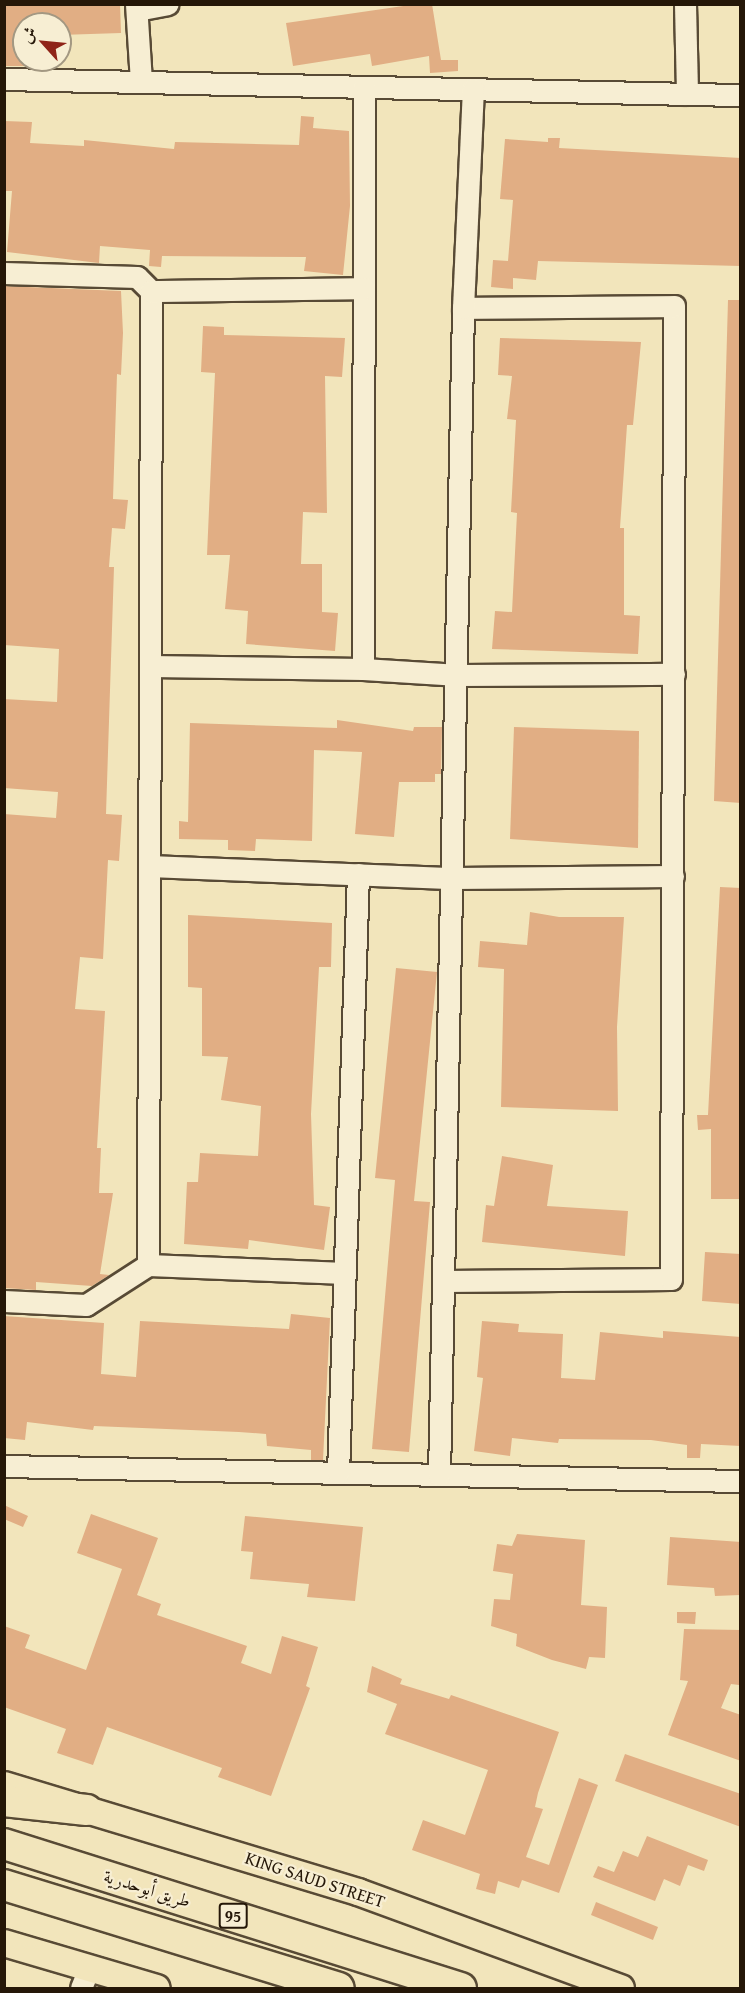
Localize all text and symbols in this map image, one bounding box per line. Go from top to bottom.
north arrow [12,12,72,72]
text: ش [13,22,42,47]
street label: KING SAUD STREET [242,1847,388,1913]
street label: طريق أبوحدرية [101,1866,193,1912]
road number: 95 [218,1903,248,1929]

